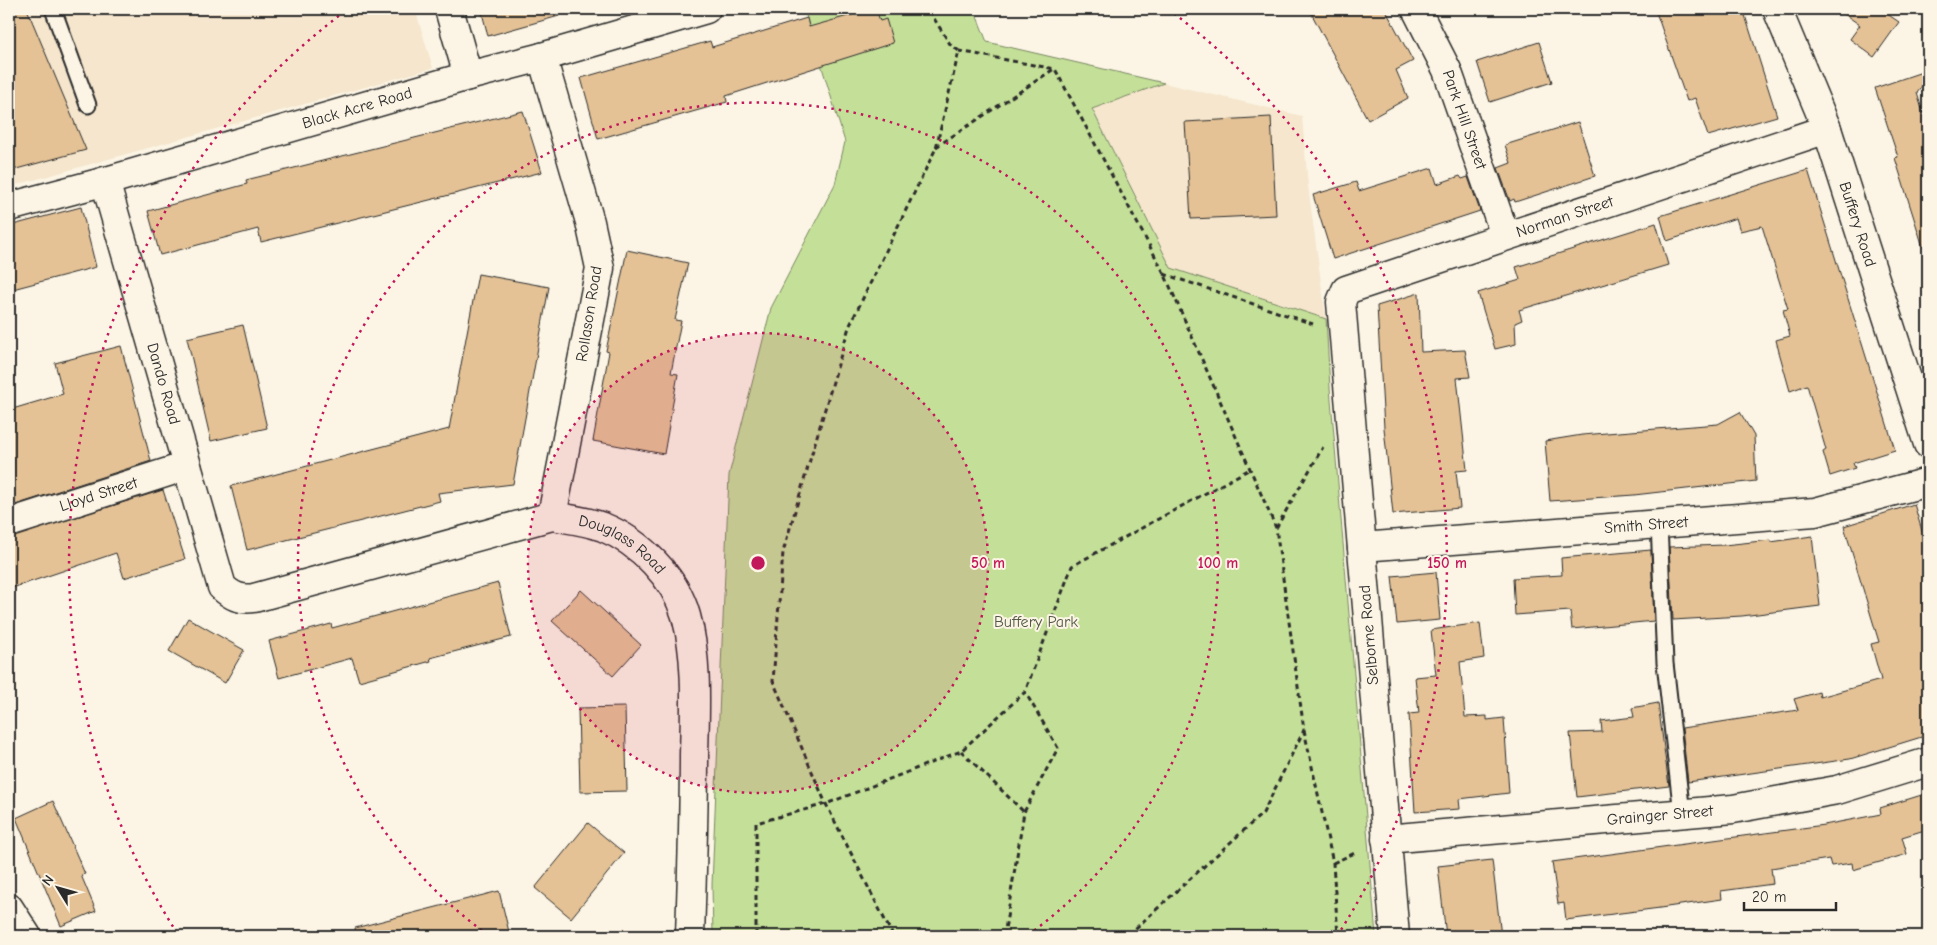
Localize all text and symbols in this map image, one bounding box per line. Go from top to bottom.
street label: Park Hill Street [1439,68,1490,172]
street label: Black Acre Road [300,84,414,133]
street label: Buffery Road [1835,179,1880,269]
street label: Norman Street [1514,192,1616,241]
street label: Rollason Road [573,265,605,363]
street label: Dando Road [143,341,184,427]
street label: Lloyd Street [57,473,140,515]
street label: Douglass Road [577,512,669,578]
street label: Smith Street [1603,513,1689,537]
centre of rings [749,554,767,572]
text: 50 m [971,554,1005,572]
text: 100 m [1198,554,1238,572]
text: 150 m [1427,554,1467,572]
street label: Selborne Road [1356,584,1382,686]
park label: Buffery Park [994,613,1078,631]
street label: Grainger Street [1606,802,1714,829]
north arrow [32,862,82,912]
text: N [38,872,58,889]
scale bar [1744,880,1837,912]
text: 20 m [1752,888,1786,906]

